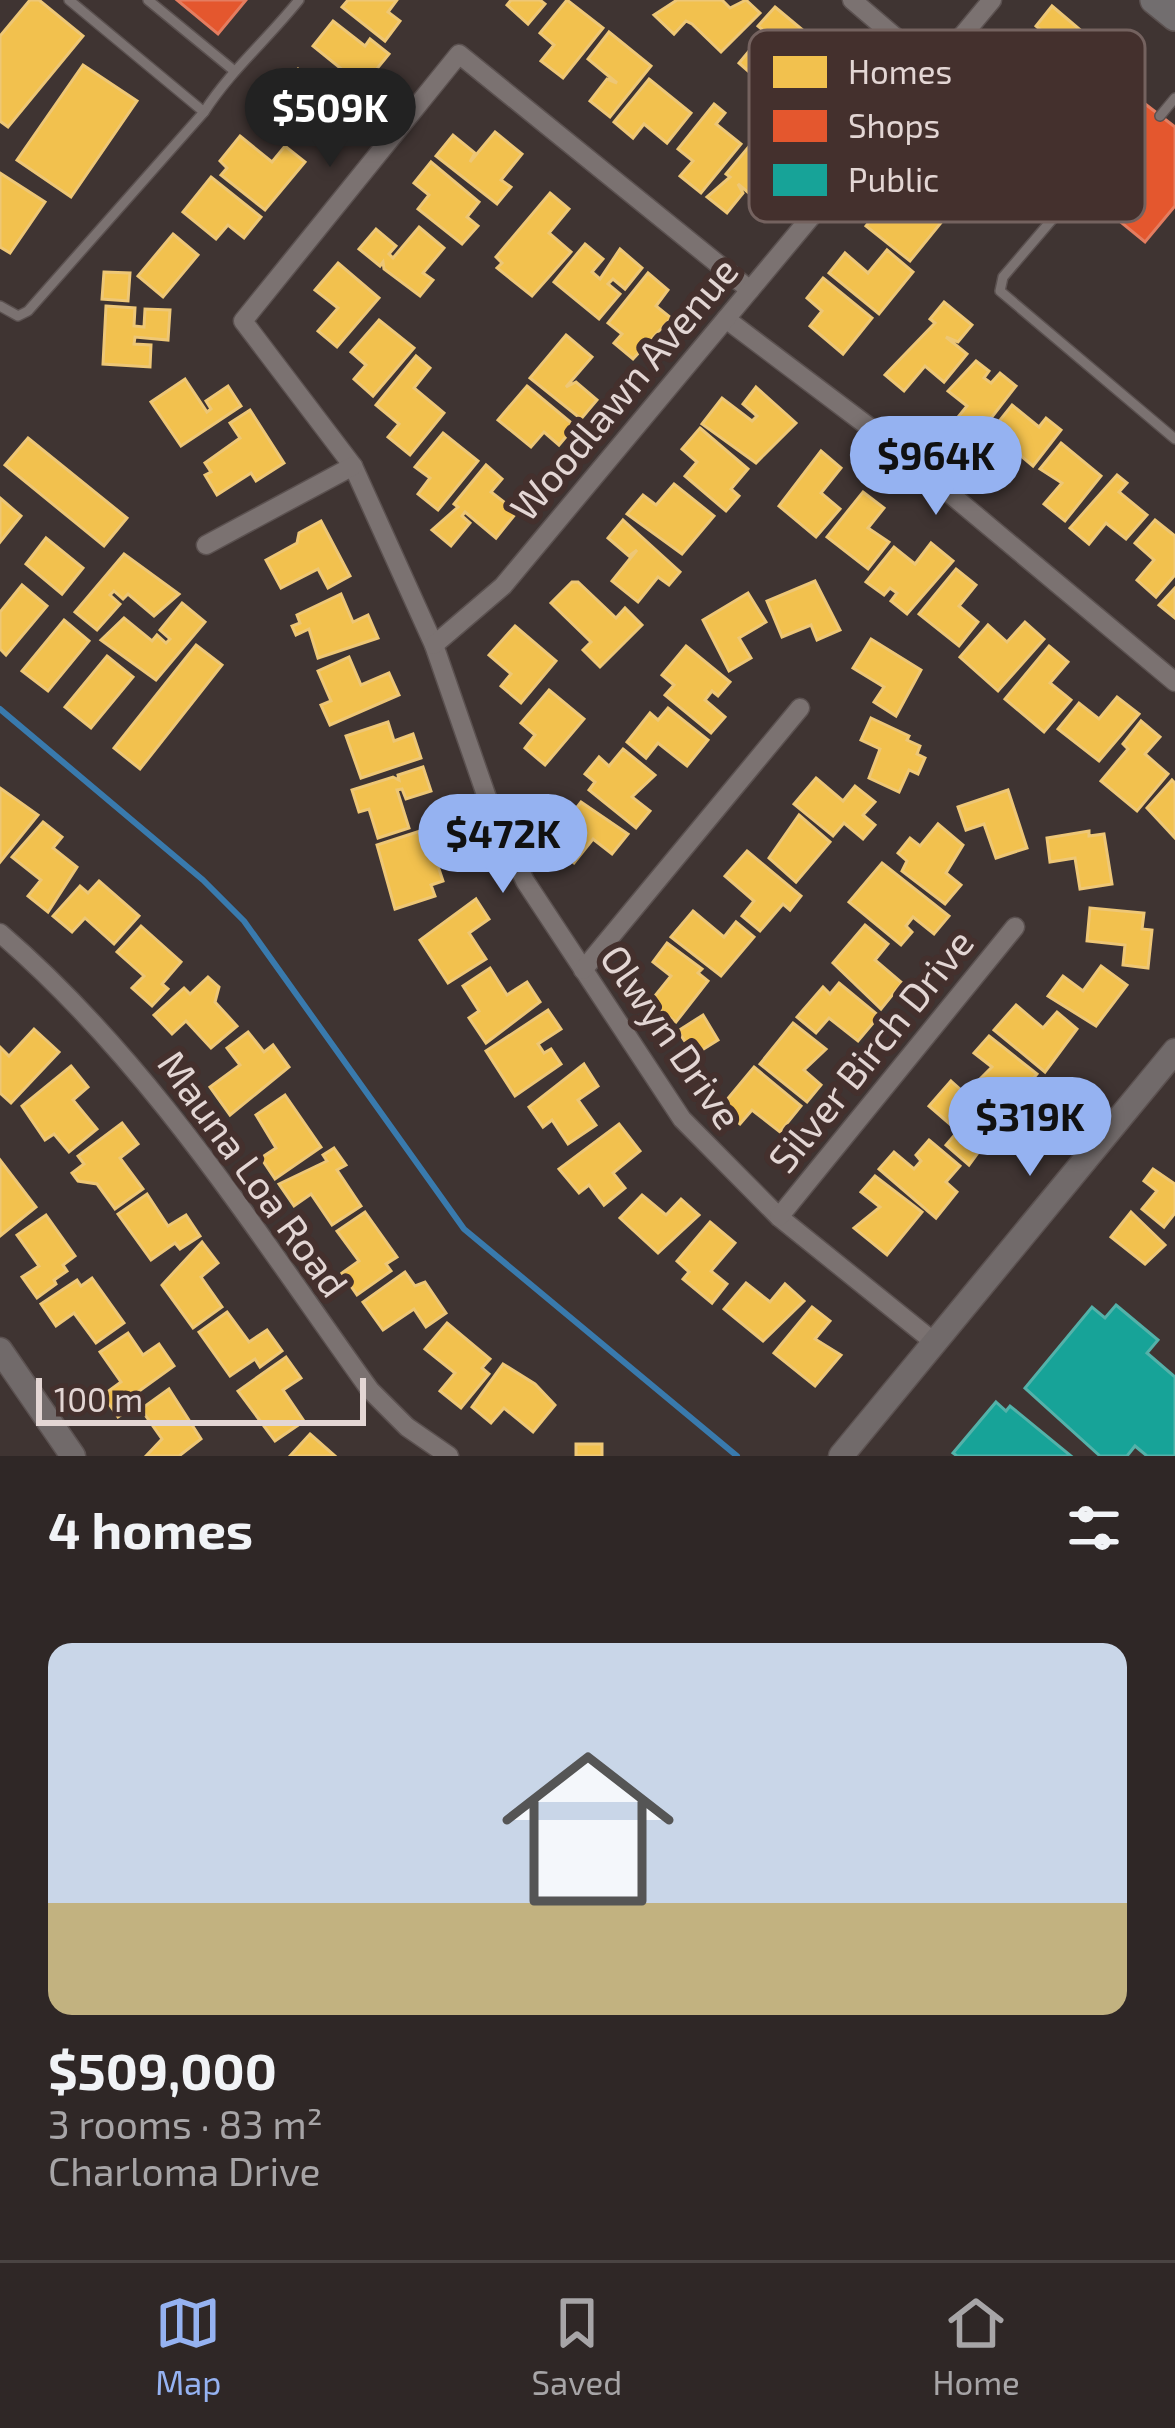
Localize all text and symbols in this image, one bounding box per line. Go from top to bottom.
legend [749,30,1145,222]
text: Homes [848,51,952,91]
pin: $509K [246,68,414,170]
text: $509K [272,83,388,130]
text: Shops [848,105,940,145]
text: Public [848,159,939,199]
street label: Woodlawn Avenue [499,247,747,529]
pin: $964K [852,416,1020,518]
text: $964K [877,431,995,478]
pin: $472K [419,794,587,896]
text: $472K [445,809,561,856]
street label: Silver Birch Drive [757,919,982,1181]
street label: Olwyn Drive [592,935,753,1137]
street label: Mauna Loa Road [149,1041,359,1305]
pin: $319K [946,1077,1114,1179]
text: $319K [975,1092,1085,1139]
scale bar [36,1372,366,1425]
text: 100 m [54,1379,143,1419]
icon: filters [1061,1495,1127,1561]
text: 4 homes [48,1498,253,1559]
icon: home [480,1721,696,1937]
text: $509,000 [48,2039,277,2100]
text: 3 rooms · 83 m² [48,2100,323,2147]
text: Charloma Drive [48,2147,321,2194]
tab: Map [155,2290,221,2402]
tab: Saved [532,2290,622,2402]
tab: Home [932,2290,1020,2402]

